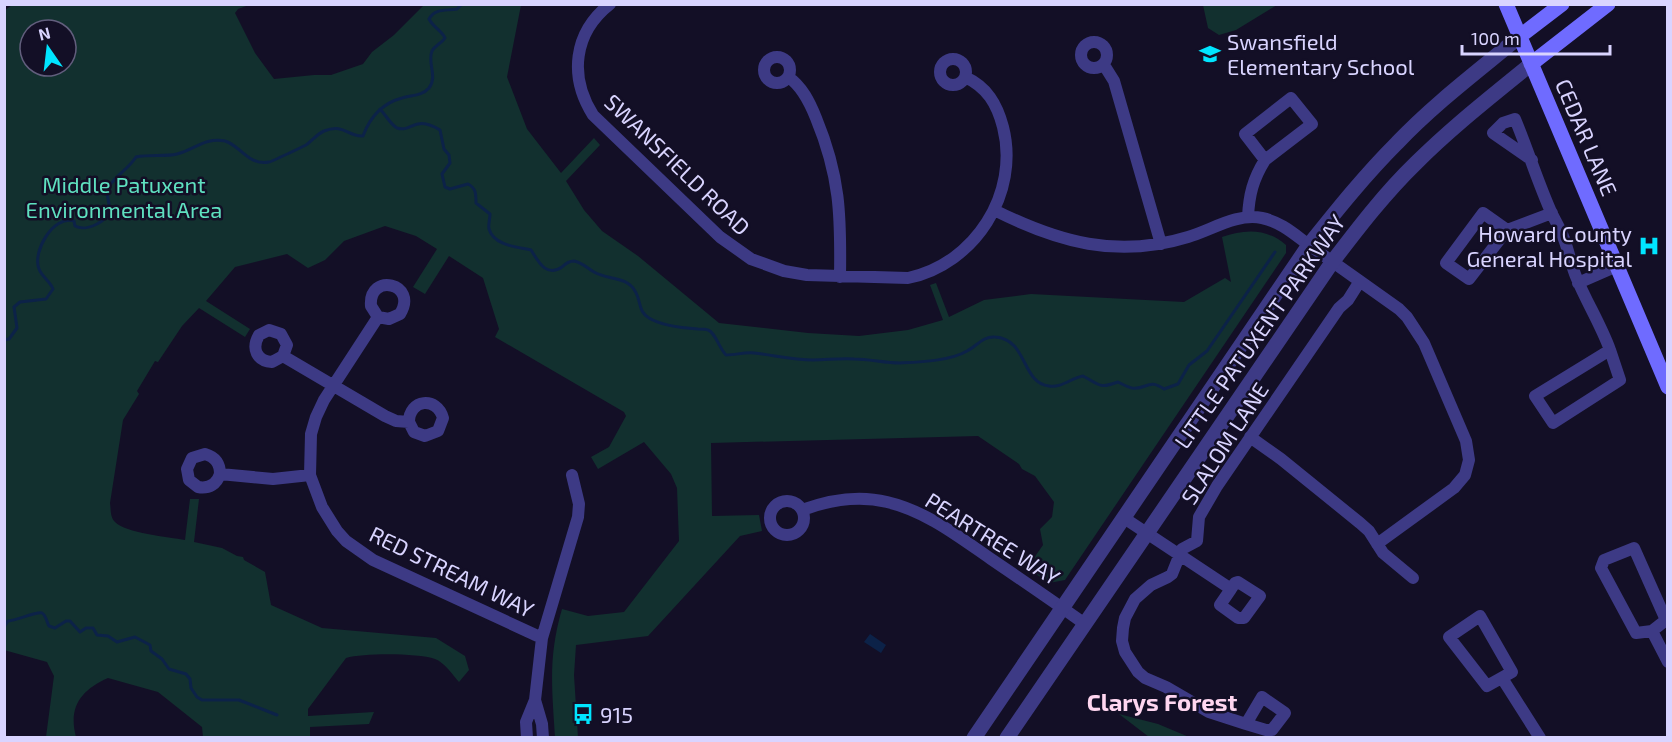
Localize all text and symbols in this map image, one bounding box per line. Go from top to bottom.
north arrow [18,18,78,78]
scale bar [1462,18,1610,56]
text: N [36,22,52,44]
text: 100 m [1471,27,1520,49]
place label: Swansfield Elementary School [1227,28,1415,79]
school or university icon: Swansfield Elementary School [1198,42,1222,66]
street label: CEDAR LANE [1551,75,1623,199]
street label: SWANSFIELD ROAD [600,88,756,240]
park label: Middle Patuxent Environmental Area [26,171,222,222]
street label: LITTLE PATUXENT PARKWAY [1168,209,1350,453]
place label: Howard County General Hospital [1466,220,1632,271]
hospital icon: Howard County General Hospital [1637,234,1661,258]
street label: SLALOM LANE [1175,377,1273,509]
street label: PEARTREE WAY [921,486,1065,590]
street label: RED STREAM WAY [366,520,539,622]
district label: Clarys Forest [1087,687,1237,716]
place label: 915 [600,701,633,727]
bus stop icon: 915 [571,702,595,726]

